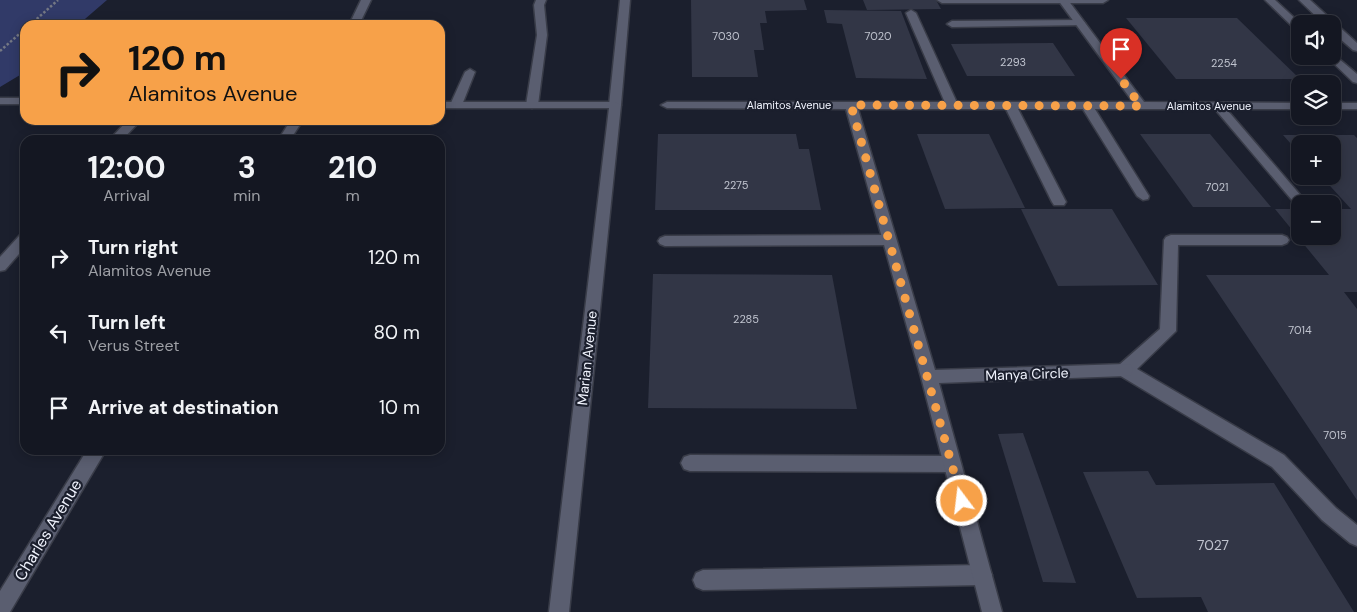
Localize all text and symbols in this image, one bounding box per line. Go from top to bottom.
map controls [1291,15,1341,245]
button: sound [1291,15,1341,65]
pin [1100,28,1142,79]
house number: 7030 [712,29,740,43]
house number: 7020 [865,29,891,43]
text: 120 m [128,35,227,81]
icon: arrive [1107,35,1135,63]
icon: right [45,40,110,105]
house number: 2293 [1000,55,1026,69]
house number: 2254 [1211,56,1237,70]
button: layers [1291,75,1341,125]
text: Alamitos Avenue [128,79,297,108]
street label: Alamitos Avenue [747,98,831,112]
street label: Alamitos Avenue [1167,99,1251,113]
button: + [1291,135,1341,185]
text: 12:00 [88,148,166,187]
text: 3 [238,148,256,187]
text: 210 [328,148,377,187]
house number: 2275 [724,178,749,192]
house number: 7021 [1206,180,1228,194]
text: Arrival [103,185,150,206]
text: min [233,185,261,206]
text: m [346,185,360,206]
button: − [1291,195,1341,245]
text: Turn right [88,235,178,260]
icon: right [45,244,73,272]
text: 120 m [368,245,420,270]
text: Alamitos Avenue [88,260,211,281]
text: Turn left [88,310,166,335]
street label: Marian Avenue [573,310,601,406]
house number: 2285 [733,312,759,326]
icon: left [45,319,73,347]
text: 80 m [373,320,420,345]
house number: 7014 [1288,323,1312,337]
text: Verus Street [88,335,179,356]
street label: Manya Circle [985,364,1069,384]
icon: arrive [45,394,73,422]
text: Arrive at destination [88,395,279,420]
text: 10 m [379,395,420,420]
house number: 7015 [1323,428,1347,442]
position arrow [935,474,987,526]
street label: Charles Avenue [9,475,87,585]
house number: 7027 [1197,536,1229,554]

